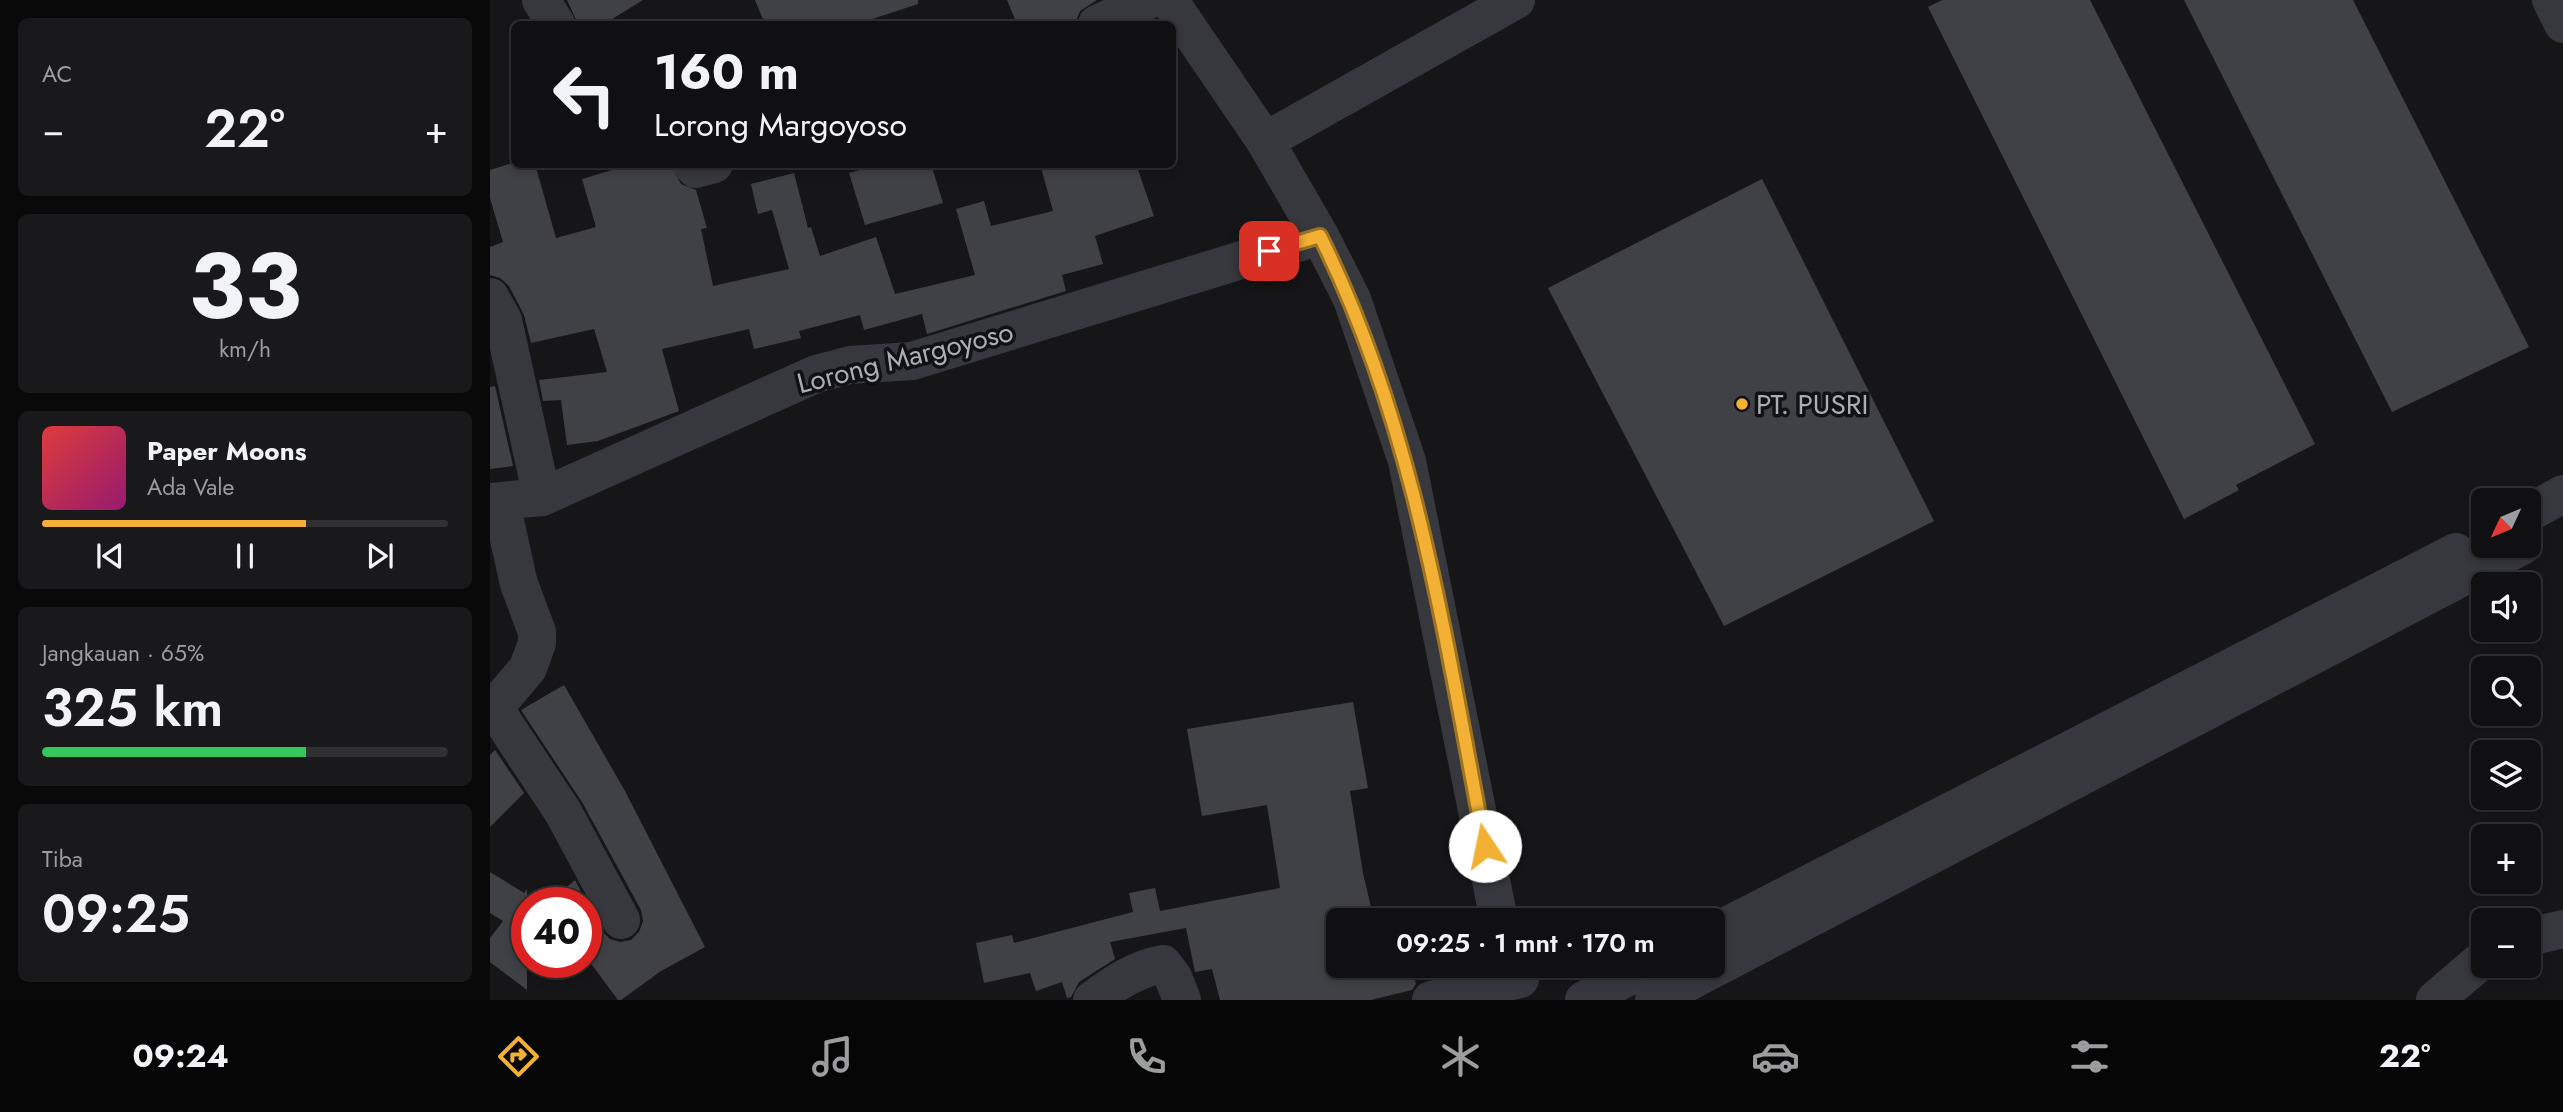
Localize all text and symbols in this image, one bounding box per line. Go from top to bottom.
text: 160 m [654,37,799,107]
icon: left [539,49,630,140]
text: AC [42,57,72,91]
text: 22° [204,91,285,167]
text: − [42,102,64,157]
text: + [425,102,448,157]
text: Lorong Margoyoso [654,102,907,148]
text: 33 [188,221,302,352]
pin [1239,221,1299,281]
icon: arrive [1250,232,1288,270]
street label: Lorong Margoyoso [793,311,1017,404]
text: km/h [219,332,271,366]
place label: PT. PUSRI [1756,384,1868,425]
marker: PT. PUSRI [1734,396,1750,412]
text: Paper Moons [147,432,307,470]
text: Ada Vale [147,470,234,504]
north arrow [2471,488,2541,558]
map controls [2471,488,2541,978]
icon: previous [91,537,129,575]
icon: pause [226,537,264,575]
icon: next [361,537,399,575]
button: sound [2471,572,2541,642]
text: Jangkauan · 65% [42,636,204,670]
button: search [2471,656,2541,726]
text: 325 km [42,670,223,746]
button: layers [2471,740,2541,810]
position arrow [1448,809,1522,883]
button: + [2471,824,2541,894]
text: Tiba [42,842,83,876]
text: 09:25 [42,876,190,952]
speed limit sign: 40 [511,887,602,978]
button: − [2471,908,2541,978]
text: 09:25 · 1 mnt · 170 m [1396,924,1655,962]
icon: directions [494,1032,543,1081]
icon: music [808,1032,857,1081]
icon: phone [1122,1032,1171,1081]
icon: climate [1436,1032,1485,1081]
icon: car [1751,1032,1800,1081]
icon: filters [2065,1032,2114,1081]
text: 09:24 [133,1033,229,1079]
text: 22° [2379,1033,2430,1079]

